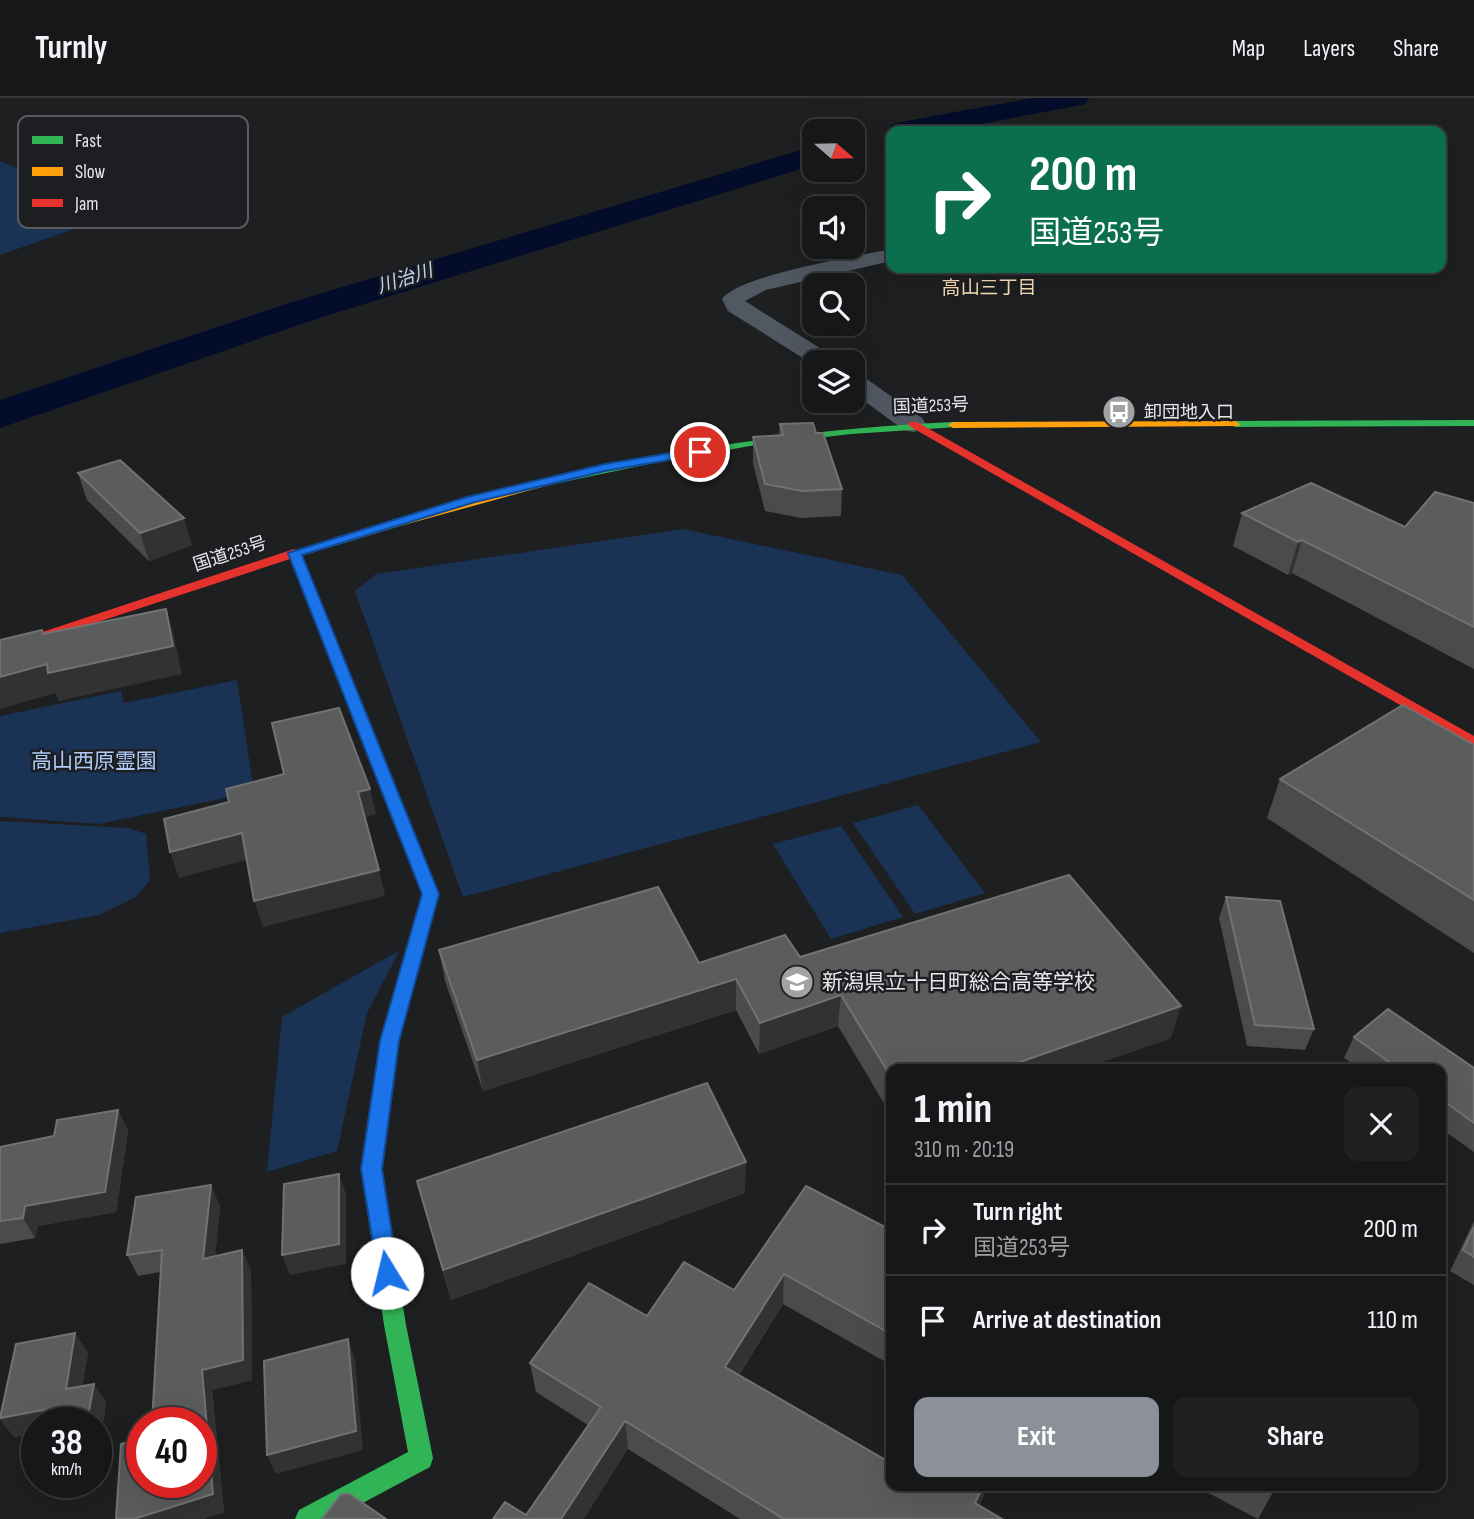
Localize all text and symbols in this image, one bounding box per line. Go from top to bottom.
text: Turnly [35,28,107,68]
text: Map [1232,34,1265,63]
text: Layers [1303,34,1355,63]
text: Share [1393,34,1439,63]
legend [18,116,248,228]
north arrow [802,119,864,182]
map controls [802,119,865,413]
text: Fast [75,130,102,153]
text: 200 m [1029,146,1137,205]
icon: right [914,154,1005,245]
text: Slow [75,161,105,184]
text: Jam [74,193,98,216]
button: sound [802,196,865,259]
text: 国道253号 [1029,214,1164,253]
water label: 川治川 [374,259,438,299]
button: search [802,273,865,336]
district label: 高山三丁目 [941,277,1037,300]
button: layers [802,350,865,413]
bus stop icon: 卸団地入口 [1100,393,1138,431]
street label: 国道253号 [893,394,969,418]
place label: 卸団地入口 [1144,402,1234,423]
pin [670,422,730,482]
icon: arrive [681,433,719,471]
street label: 国道253号 [191,532,269,576]
park label: 高山西原霊園 [31,749,157,774]
school or university icon: 新潟県立十日町総合高等学校 [778,963,816,1001]
place label: 新潟県立十日町総合高等学校 [822,970,1095,995]
text: 1 min [914,1084,992,1135]
button: close [1344,1087,1418,1161]
text: 310 m · 20:19 [914,1136,1014,1164]
text: Turn right [973,1197,1062,1228]
icon: right [914,1211,952,1249]
text: 200 m [1363,1214,1418,1245]
text: 国道253号 [973,1234,1070,1262]
position arrow [350,1236,424,1310]
icon: arrive [914,1302,952,1340]
text: Arrive at destination [973,1305,1161,1336]
text: 110 m [1367,1305,1418,1336]
button: Exit [914,1397,1159,1477]
button: Share [1173,1397,1418,1477]
speed limit sign: 40 [126,1407,217,1498]
text: 38 [50,1422,83,1465]
text: km/h [51,1459,82,1480]

